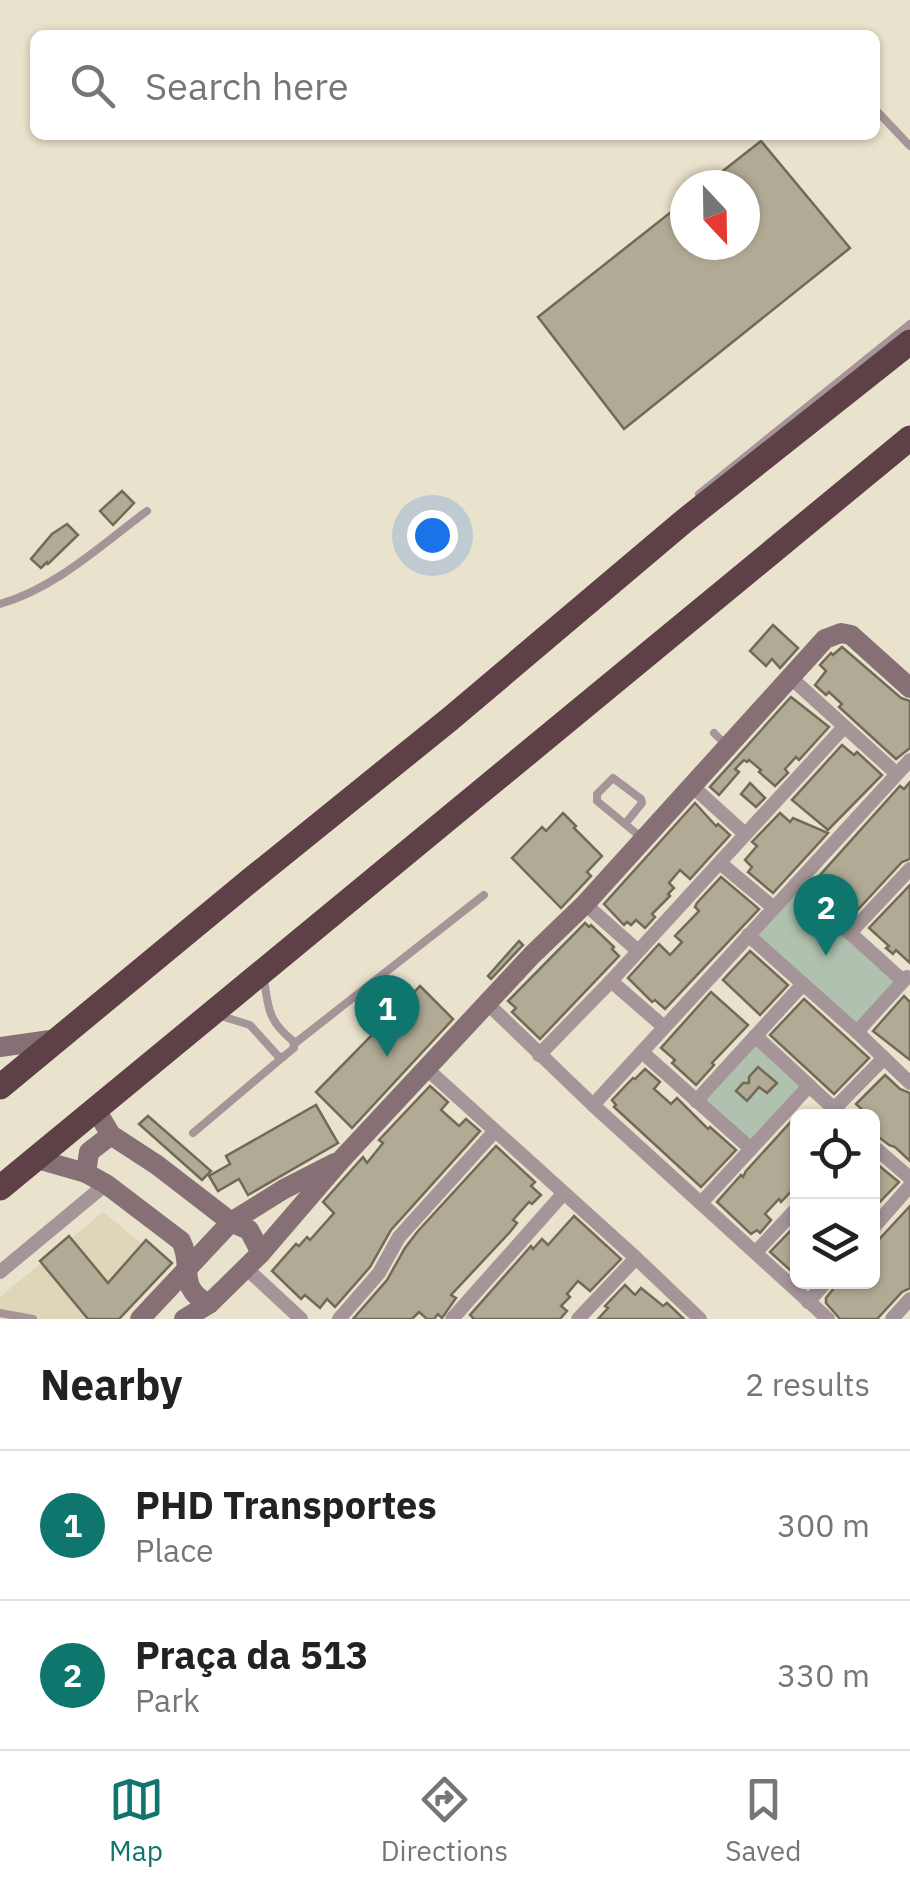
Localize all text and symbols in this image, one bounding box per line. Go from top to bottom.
search box [30,30,880,140]
icon: search [65,58,120,113]
text: Search here [145,61,349,110]
north arrow [670,170,760,260]
your location [407,510,458,561]
pin: 2 [794,874,858,956]
pin: 1 [354,974,420,1057]
map controls [790,1109,880,1289]
button: locate [790,1109,880,1199]
button: layers [790,1199,880,1289]
text: Nearby [40,1357,182,1412]
text: 2 results [745,1363,870,1405]
text: PHD Transportes [135,1480,437,1529]
text: 1 [63,1504,82,1546]
text: 300 m [777,1504,870,1546]
text: Place [135,1529,214,1571]
text: Praça da 513 [135,1630,368,1679]
text: 2 [63,1654,82,1696]
text: 330 m [777,1654,870,1696]
text: Park [135,1679,200,1721]
tab: Map [109,1772,164,1869]
tab: Directions [381,1772,508,1869]
tab: Saved [725,1772,801,1869]

